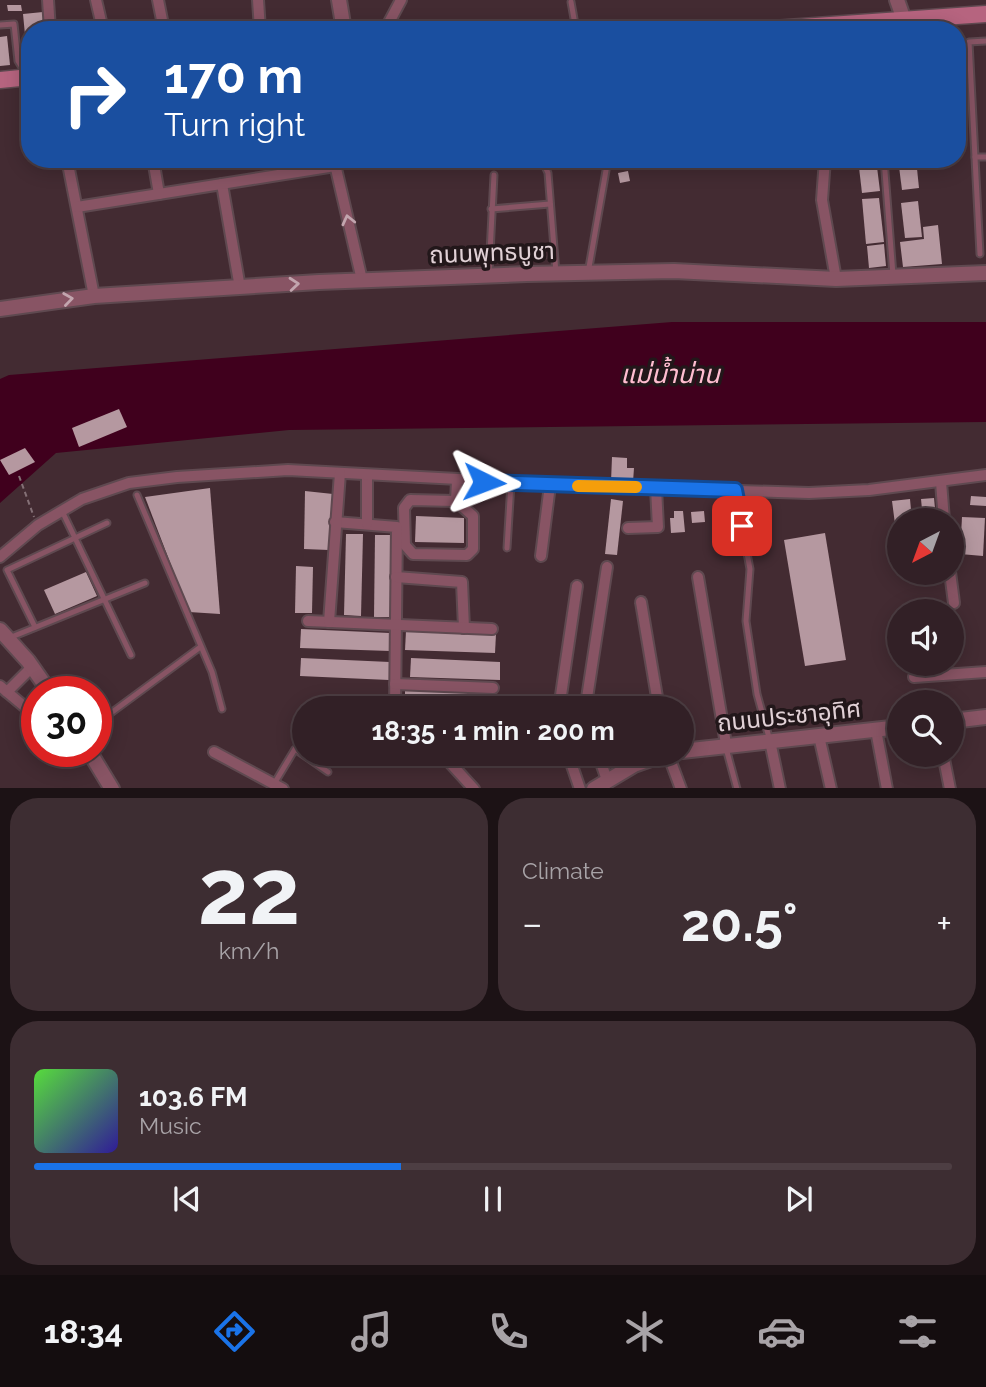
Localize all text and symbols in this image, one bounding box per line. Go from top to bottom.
text: 170 m [164,47,303,104]
icon: right [49,49,140,140]
text: Turn right [164,106,305,143]
one-way arrow [342,214,356,226]
street label: ถนนพุทธบูชา [429,236,555,270]
one-way arrow [289,277,300,292]
one-way arrow [62,292,73,307]
water label: แม่น้ำน่าน [620,356,722,389]
position arrow [447,445,521,519]
pin [712,496,772,556]
icon: arrive [723,507,761,545]
north arrow [887,508,964,584]
map controls [887,508,964,767]
button: sound [887,599,964,676]
speed limit sign: 30 [21,676,112,767]
button: search [887,690,964,767]
street label: ถนนประชาอุทิศ [716,694,862,738]
text: 18:35 · 1 min · 200 m [371,716,615,746]
text: 22 [198,838,300,945]
text: Climate [522,857,604,884]
text: 20.5° [681,892,798,953]
text: − [522,901,542,946]
text: + [936,901,952,946]
text: km/h [219,937,279,964]
text: 103.6 FM [139,1082,248,1112]
text: Music [139,1112,202,1139]
icon: previous [168,1180,206,1218]
icon: pause [474,1180,512,1218]
icon: next [780,1180,818,1218]
icon: directions [210,1307,259,1356]
icon: music [347,1307,396,1356]
icon: phone [484,1307,533,1356]
icon: climate [620,1307,669,1356]
icon: car [757,1307,806,1356]
icon: filters [893,1307,942,1356]
text: 18:34 [44,1313,123,1350]

